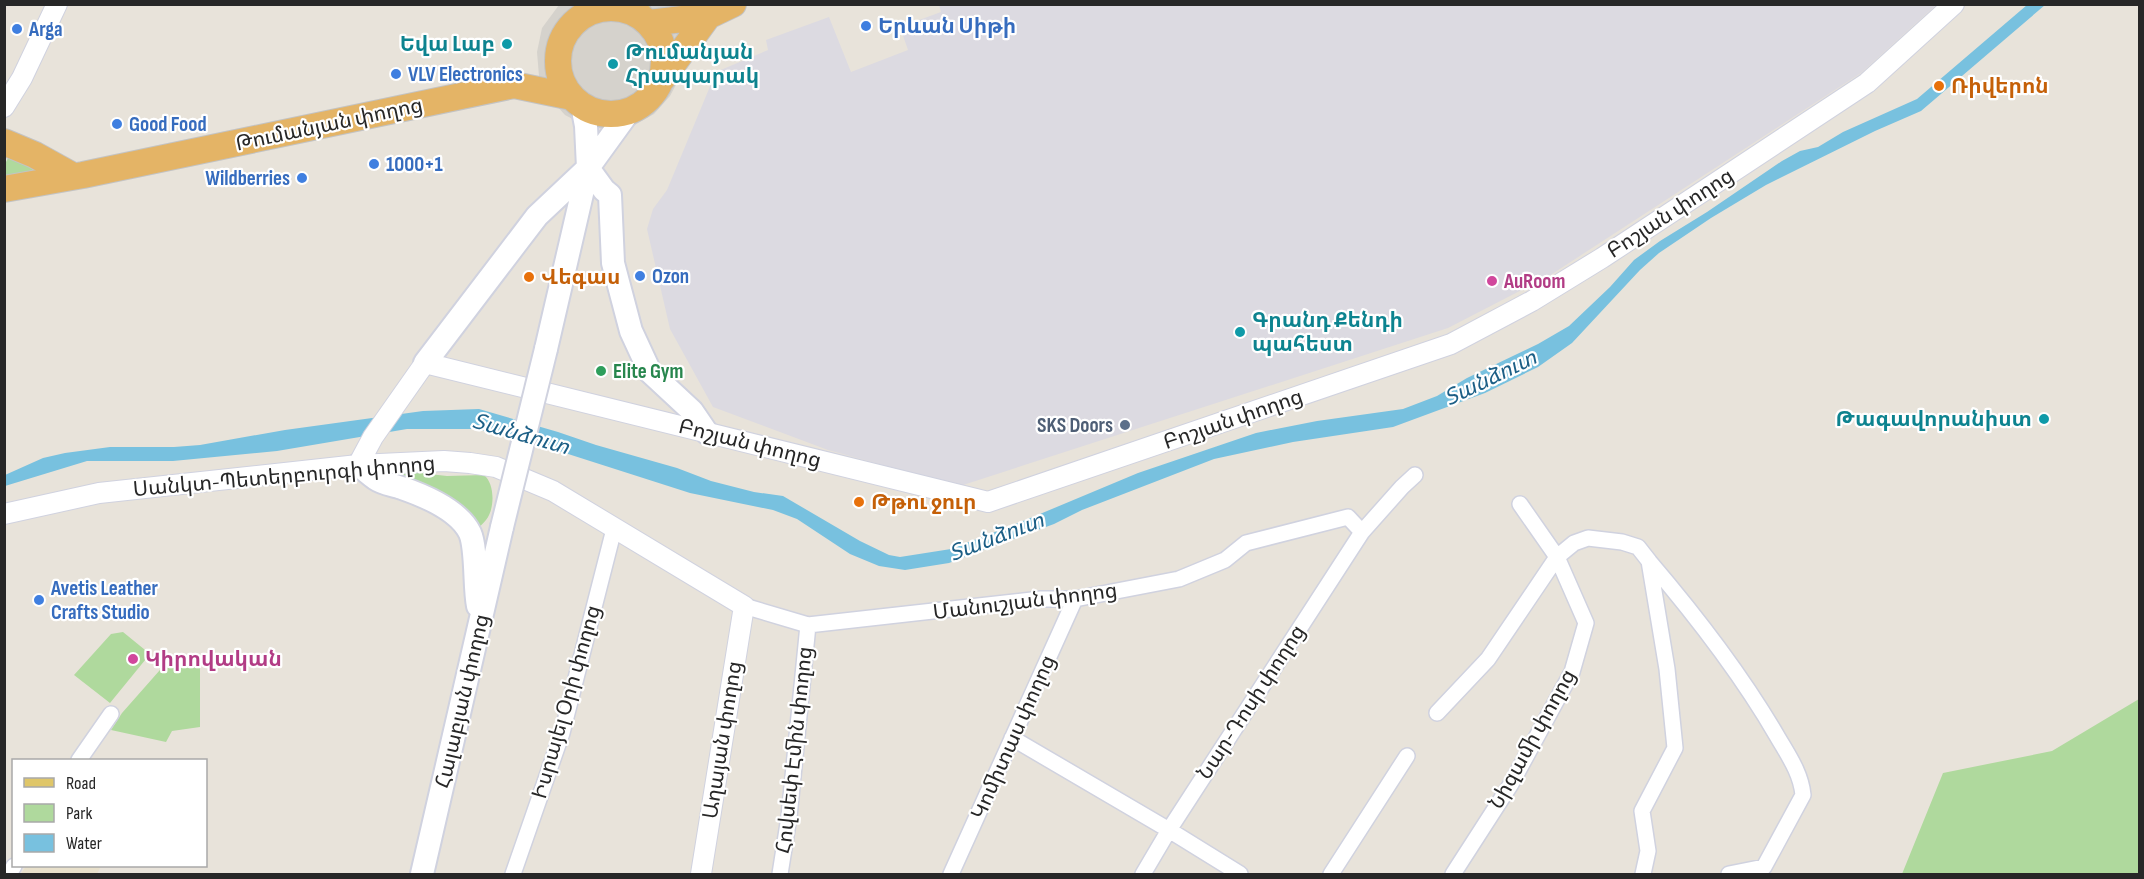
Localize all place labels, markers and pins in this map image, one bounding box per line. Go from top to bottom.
place label: Երևան Սիթի [878,14,1016,39]
place label: Arga [28,17,63,42]
marker: Երևան Սիթի [859,19,873,33]
marker: Arga [10,22,24,36]
place label: Եվա Լաբ [400,32,495,57]
marker: Եվա Լաբ [500,37,514,51]
place label: Թումանյան Հրապարակ [625,40,759,89]
marker: Թումանյան Հրապարակ [606,57,620,71]
place label: VLV Electronics [408,62,523,87]
marker: VLV Electronics [389,67,403,81]
place label: Ռիվերոն [1951,74,2049,99]
marker: Ռիվերոն [1932,79,1946,93]
place label: Good Food [129,112,207,137]
marker: Good Food [110,117,124,131]
place label: 1000+1 [386,152,443,177]
marker: 1000+1 [367,157,381,171]
place label: Wildberries [205,166,290,191]
marker: Wildberries [295,171,309,185]
place label: Ozon [652,264,689,289]
place label: Վեգաս [541,265,620,290]
marker: Ozon [633,269,647,283]
place label: AuRoom [1503,269,1565,294]
marker: Վեգաս [522,270,536,284]
marker: AuRoom [1485,274,1499,288]
place label: Գրանդ Քենդի պահեստ [1252,308,1403,357]
marker: Գրանդ Քենդի պահեստ [1233,325,1247,339]
place label: Elite Gym [613,359,683,384]
marker: Elite Gym [594,364,608,378]
place label: Թագավորանիստ [1836,407,2032,432]
marker: Թագավորանիստ [2037,412,2051,426]
place label: SKS Doors [1037,413,1113,438]
marker: SKS Doors [1118,418,1132,432]
place label: Թթու ջուր [871,490,977,515]
marker: Թթու ջուր [852,495,866,509]
place label: Avetis Leather Crafts Studio [50,576,159,625]
marker: Avetis Leather Crafts Studio [32,593,46,607]
place label: Կիրովական [145,647,282,672]
marker: Կիրովական [126,652,140,666]

